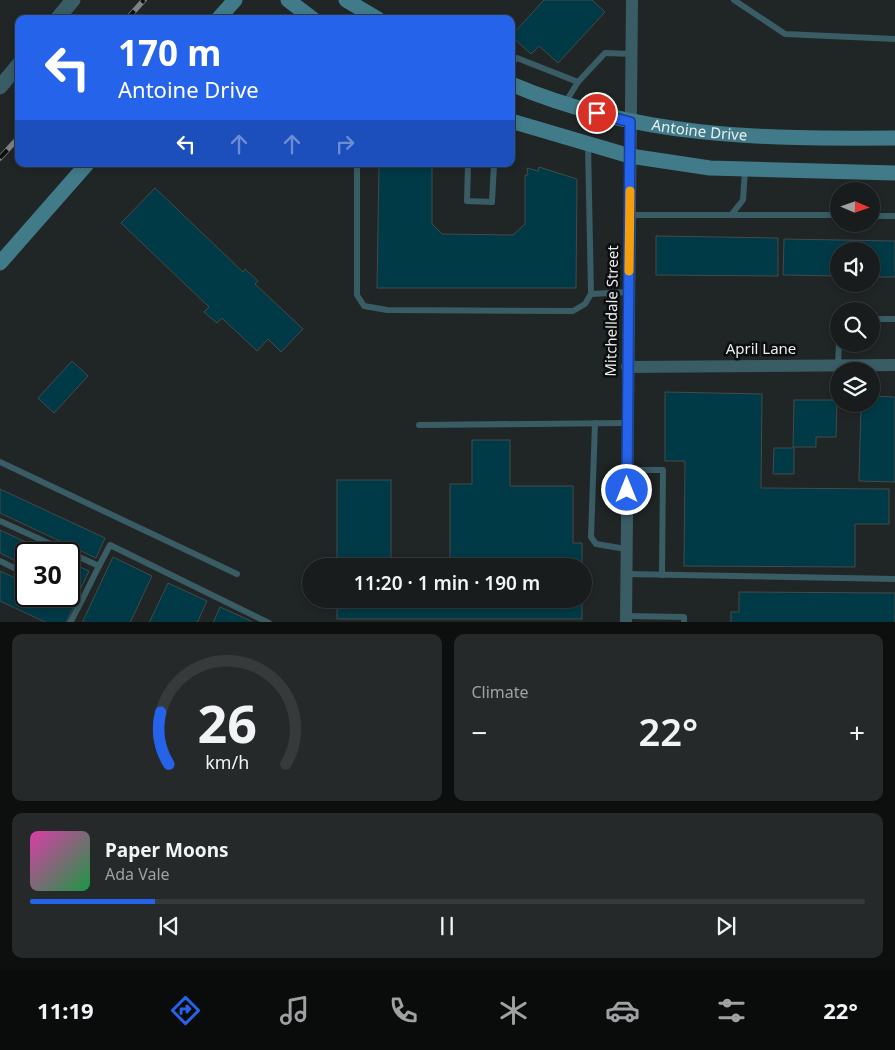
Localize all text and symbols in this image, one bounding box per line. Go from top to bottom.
text: 170 m [118,29,221,76]
icon: left [35,35,100,100]
text: Antoine Drive [118,74,259,104]
pin [576,92,618,134]
icon: arrive [583,99,611,127]
street label: Antoine Drive [650,114,748,145]
icon: left [172,130,200,158]
icon: ahead [225,130,253,158]
icon: ahead [278,130,306,158]
icon: right [331,130,359,158]
north arrow [830,182,880,232]
map controls [830,182,880,412]
button: sound [830,242,880,292]
street label: Mitchelldale Street [600,245,622,377]
button: search [830,302,880,352]
street label: April Lane [726,338,796,358]
button: layers [830,362,880,412]
position arrow [600,463,652,515]
speed limit sign: 30 [15,542,80,607]
text: 11:20 · 1 min · 190 m [354,570,540,596]
text: Climate [472,681,529,703]
text: 26 [197,687,257,758]
text: 22° [638,705,698,757]
text: − [472,713,488,751]
text: + [849,713,865,751]
text: km/h [205,750,249,774]
text: Paper Moons [105,837,229,863]
text: Ada Vale [105,863,170,885]
icon: previous [155,912,183,940]
icon: pause [433,912,461,940]
icon: next [712,912,740,940]
icon: directions [168,993,203,1028]
icon: music [277,993,312,1028]
icon: phone [386,993,421,1028]
icon: climate [496,993,531,1028]
icon: car [605,993,640,1028]
icon: filters [714,993,749,1028]
text: 11:19 [37,995,94,1025]
text: 22° [823,995,858,1025]

